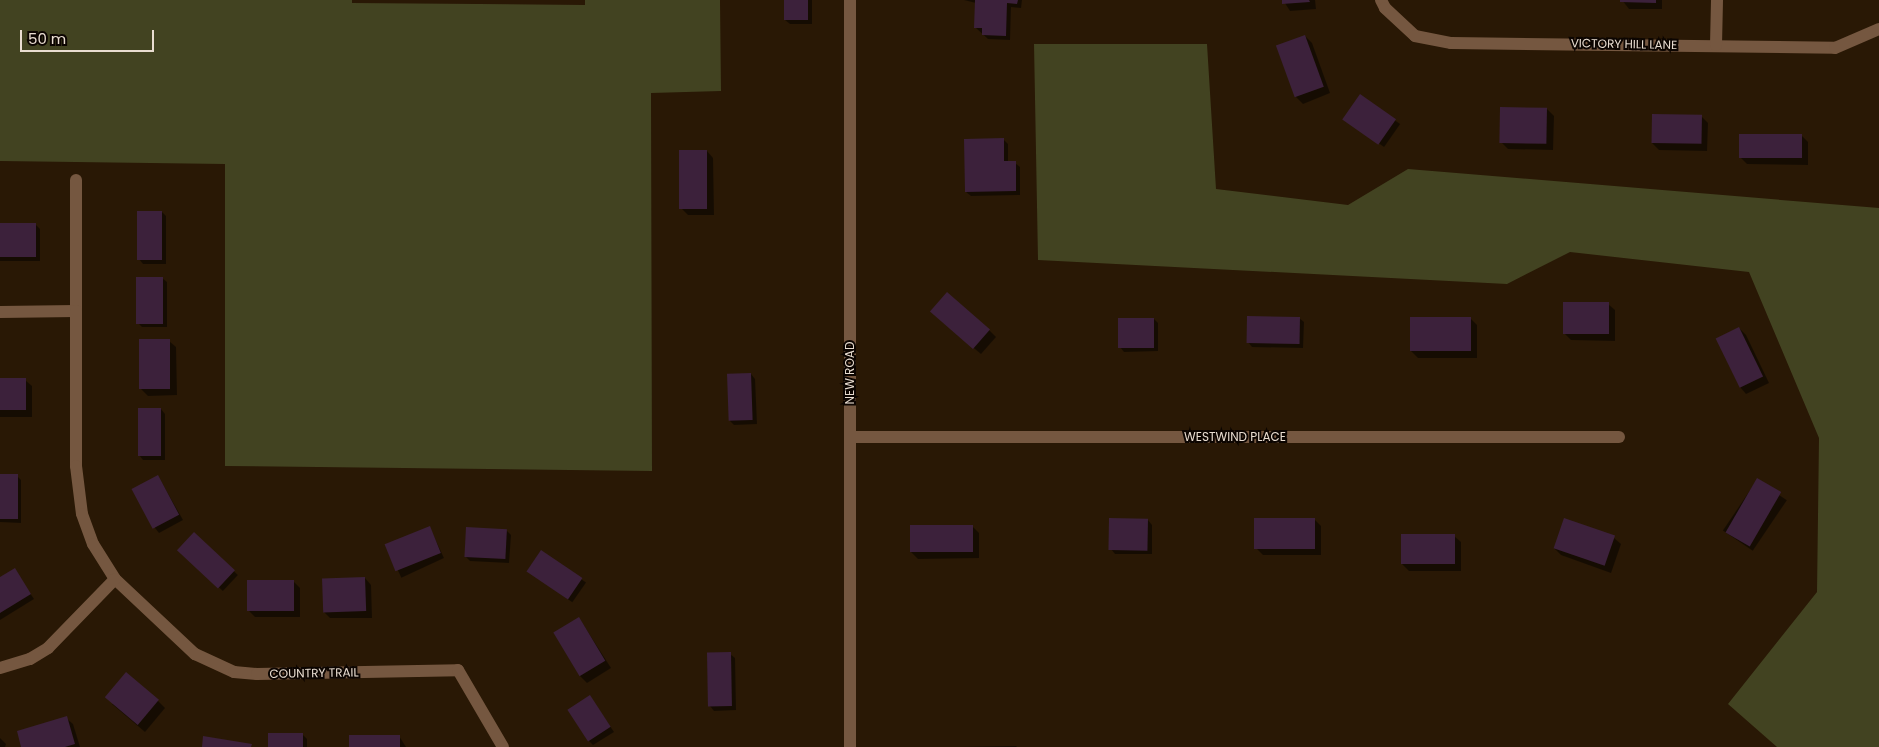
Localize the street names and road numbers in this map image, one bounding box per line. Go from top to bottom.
street label: VICTORY HILL LANE [1571,36,1677,52]
street label: NEW ROAD [843,342,857,404]
street label: WESTWIND PLACE [1184,430,1286,444]
street label: COUNTRY TRAIL [269,665,359,681]

